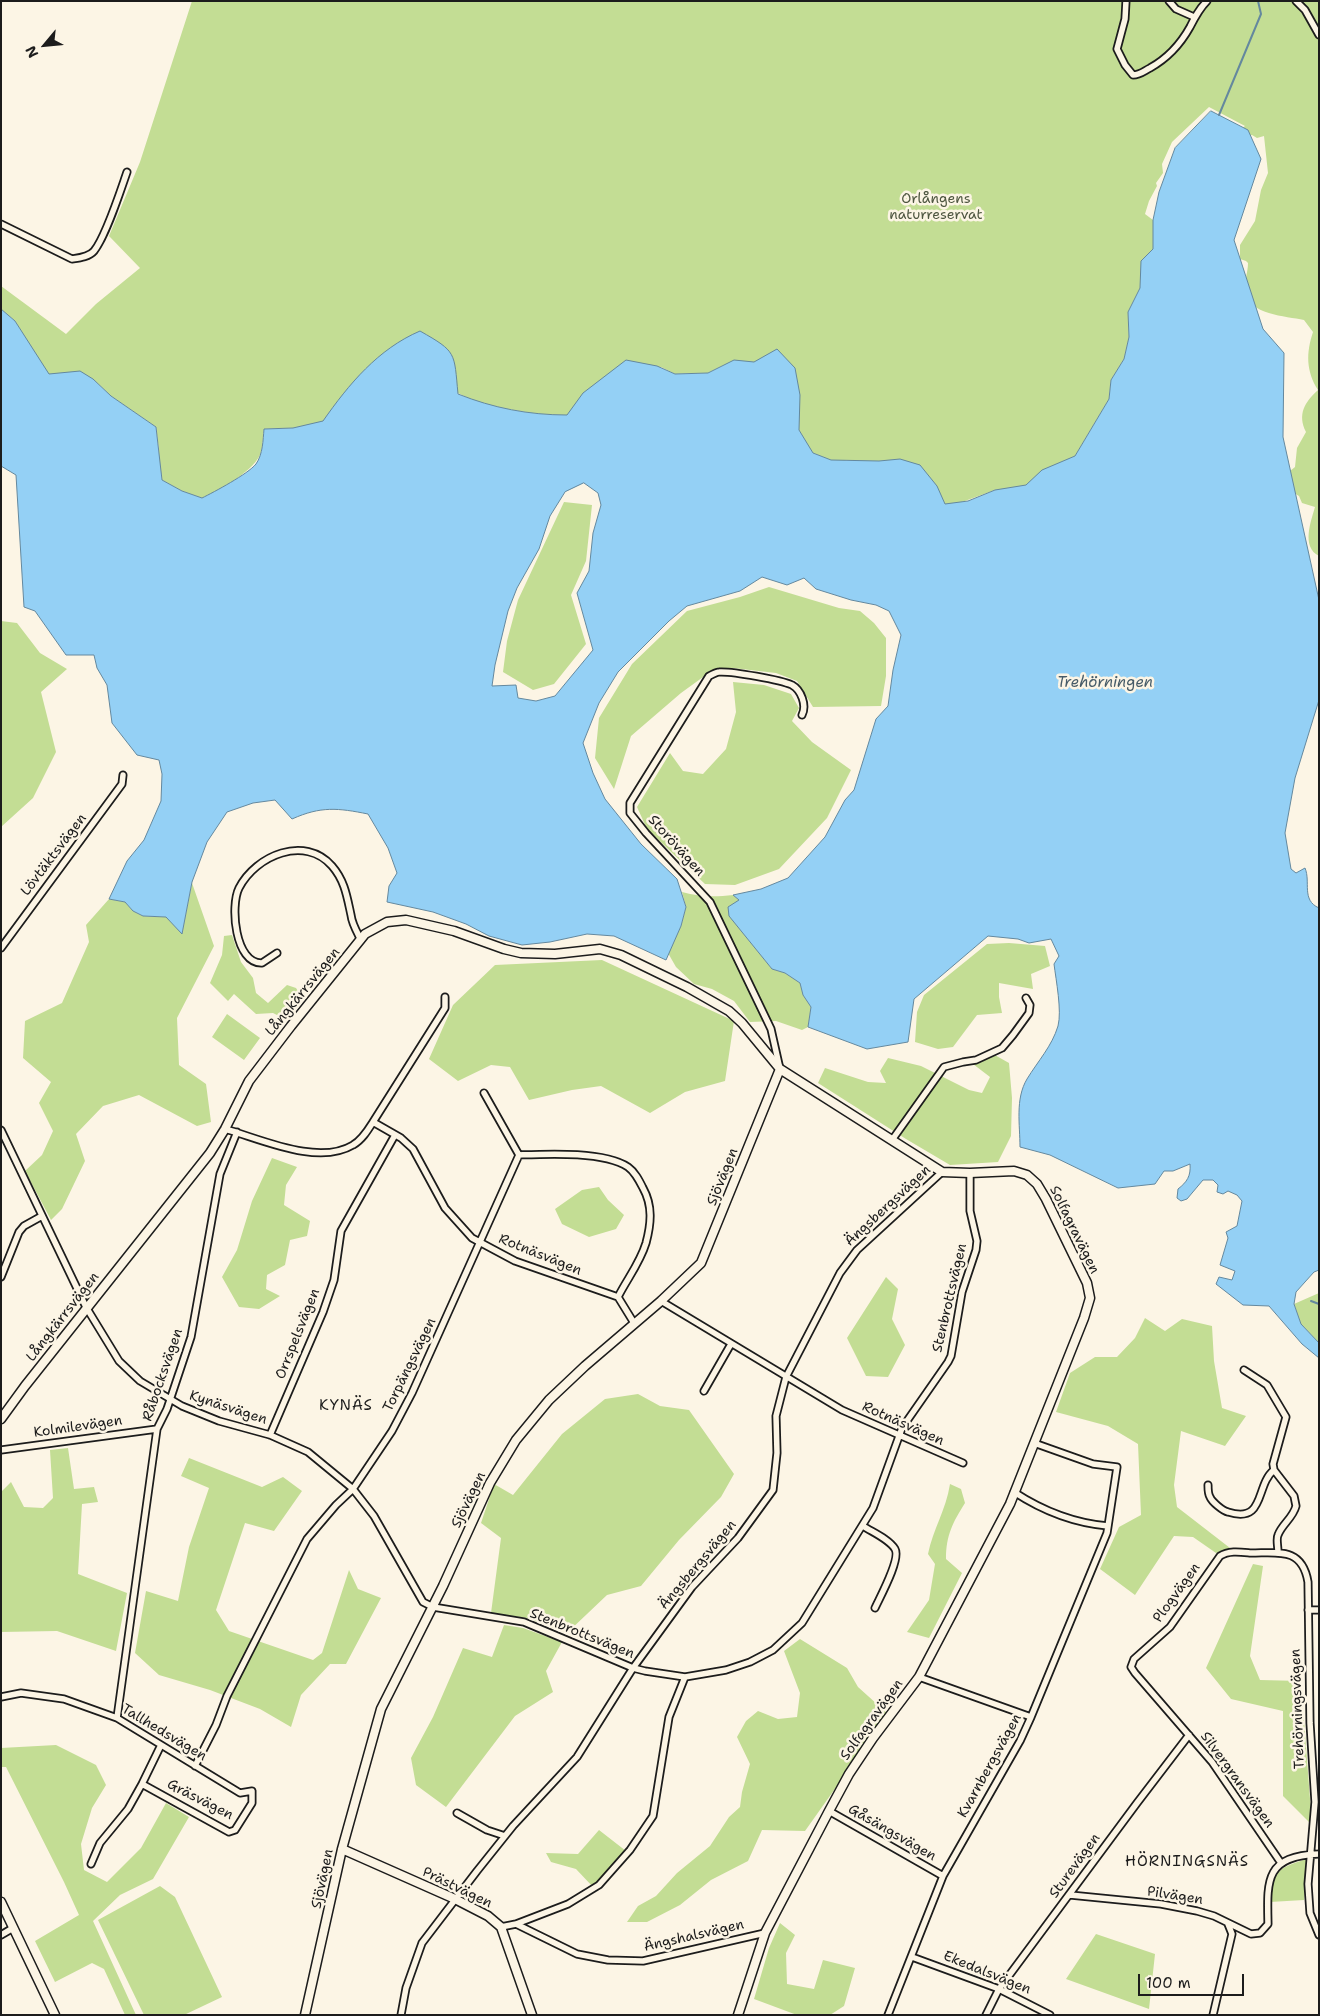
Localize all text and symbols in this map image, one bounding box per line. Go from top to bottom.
north arrow [20,20,70,70]
text: N [21,43,42,61]
park label: Orlångens naturreservat [889,191,983,223]
water label: Trehörningen [1057,674,1153,692]
street label: Lövtäktsvägen [18,811,90,899]
street label: Storövägen [644,812,708,880]
street label: Långkärrsvägen [262,944,344,1040]
street label: Sjövägen [704,1146,742,1208]
street label: Ängsbergsvägen [842,1162,934,1250]
street label: Solfagravägen [1045,1183,1103,1277]
street label: Rotnäsvägen [496,1231,584,1279]
street label: Stenbrottsvägen [929,1242,971,1354]
street label: Långkärrsvägen [23,1269,103,1365]
street label: Orrspelsvägen [272,1286,324,1382]
street label: Torpängsvägen [380,1315,440,1415]
street label: Råbocksvägen [139,1327,187,1423]
street label: Kynäsvägen [187,1388,269,1428]
district label: KYNÄS [318,1397,374,1415]
street label: Rotnäsvägen [859,1398,947,1450]
street label: Kolmilevägen [33,1412,123,1442]
street label: Sjövägen [448,1469,490,1531]
street label: Ängsbergsvägen [656,1517,740,1613]
street label: Plogvägen [1150,1560,1204,1626]
street label: Stenbrottsvägen [527,1605,637,1663]
street label: Trehörningsvägen [1288,1649,1308,1769]
street label: Solfagravägen [837,1676,907,1764]
street label: Tallhedsvägen [118,1701,210,1765]
street label: Kvarnbergsvägen [955,1711,1025,1821]
street label: Silvergransvägen [1196,1729,1278,1831]
street label: Gräsvägen [164,1776,236,1824]
street label: Gåsängsvägen [845,1801,939,1865]
street label: Sturevägen [1046,1830,1104,1902]
street label: Sjövägen [309,1848,337,1910]
district label: HÖRNINGSNÄS [1124,1853,1250,1871]
street label: Prästvägen [419,1864,495,1912]
street label: Pilvägen [1146,1883,1204,1909]
street label: Ängshalsvägen [642,1916,746,1956]
street label: Ekedalsvägen [941,1948,1033,1998]
scale bar [1140,1964,1246,1996]
text: 100 m [1146,1973,1191,1993]

